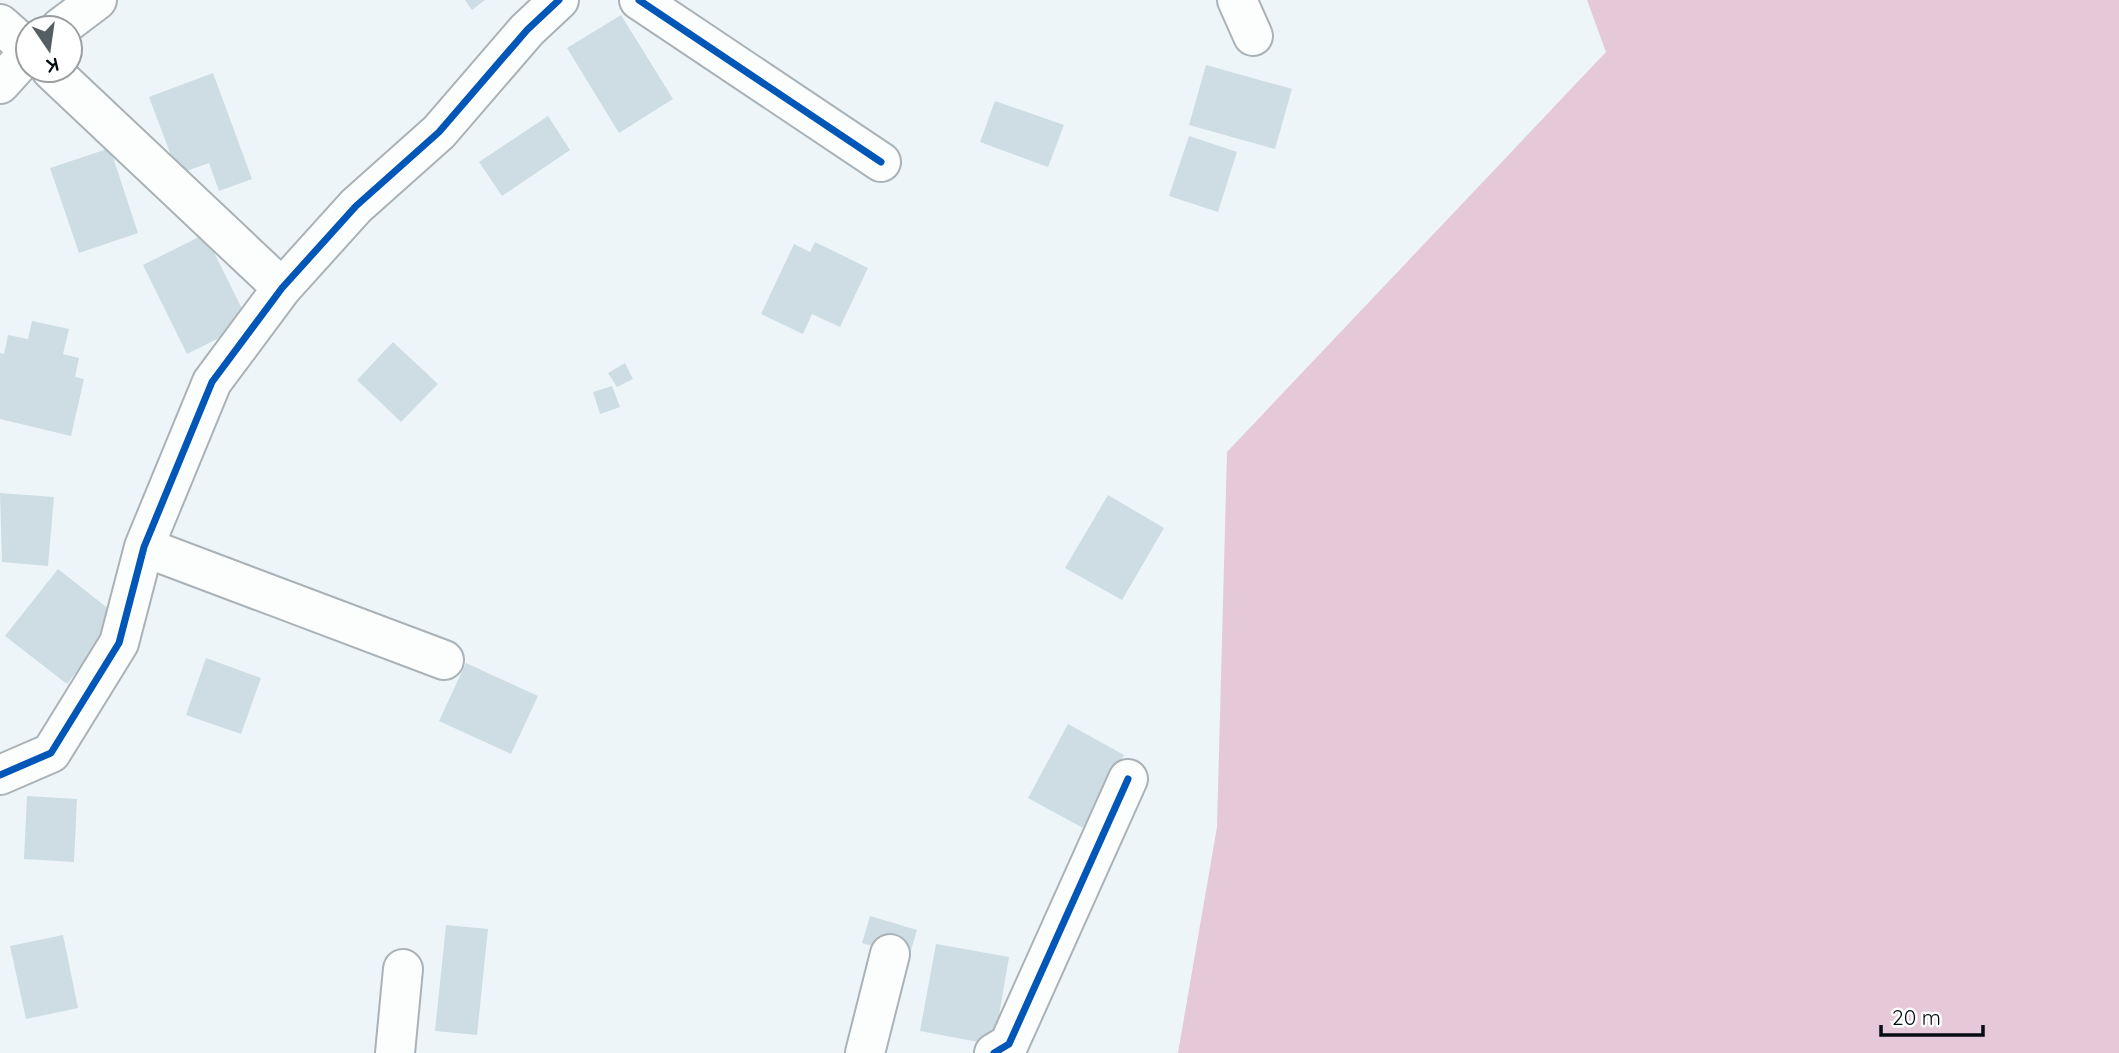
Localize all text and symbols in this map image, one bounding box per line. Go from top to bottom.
north arrow [14,14,84,84]
text: K [44,52,62,79]
scale bar [1881,993,1982,1038]
text: 20 m [1892,1004,1941,1030]

